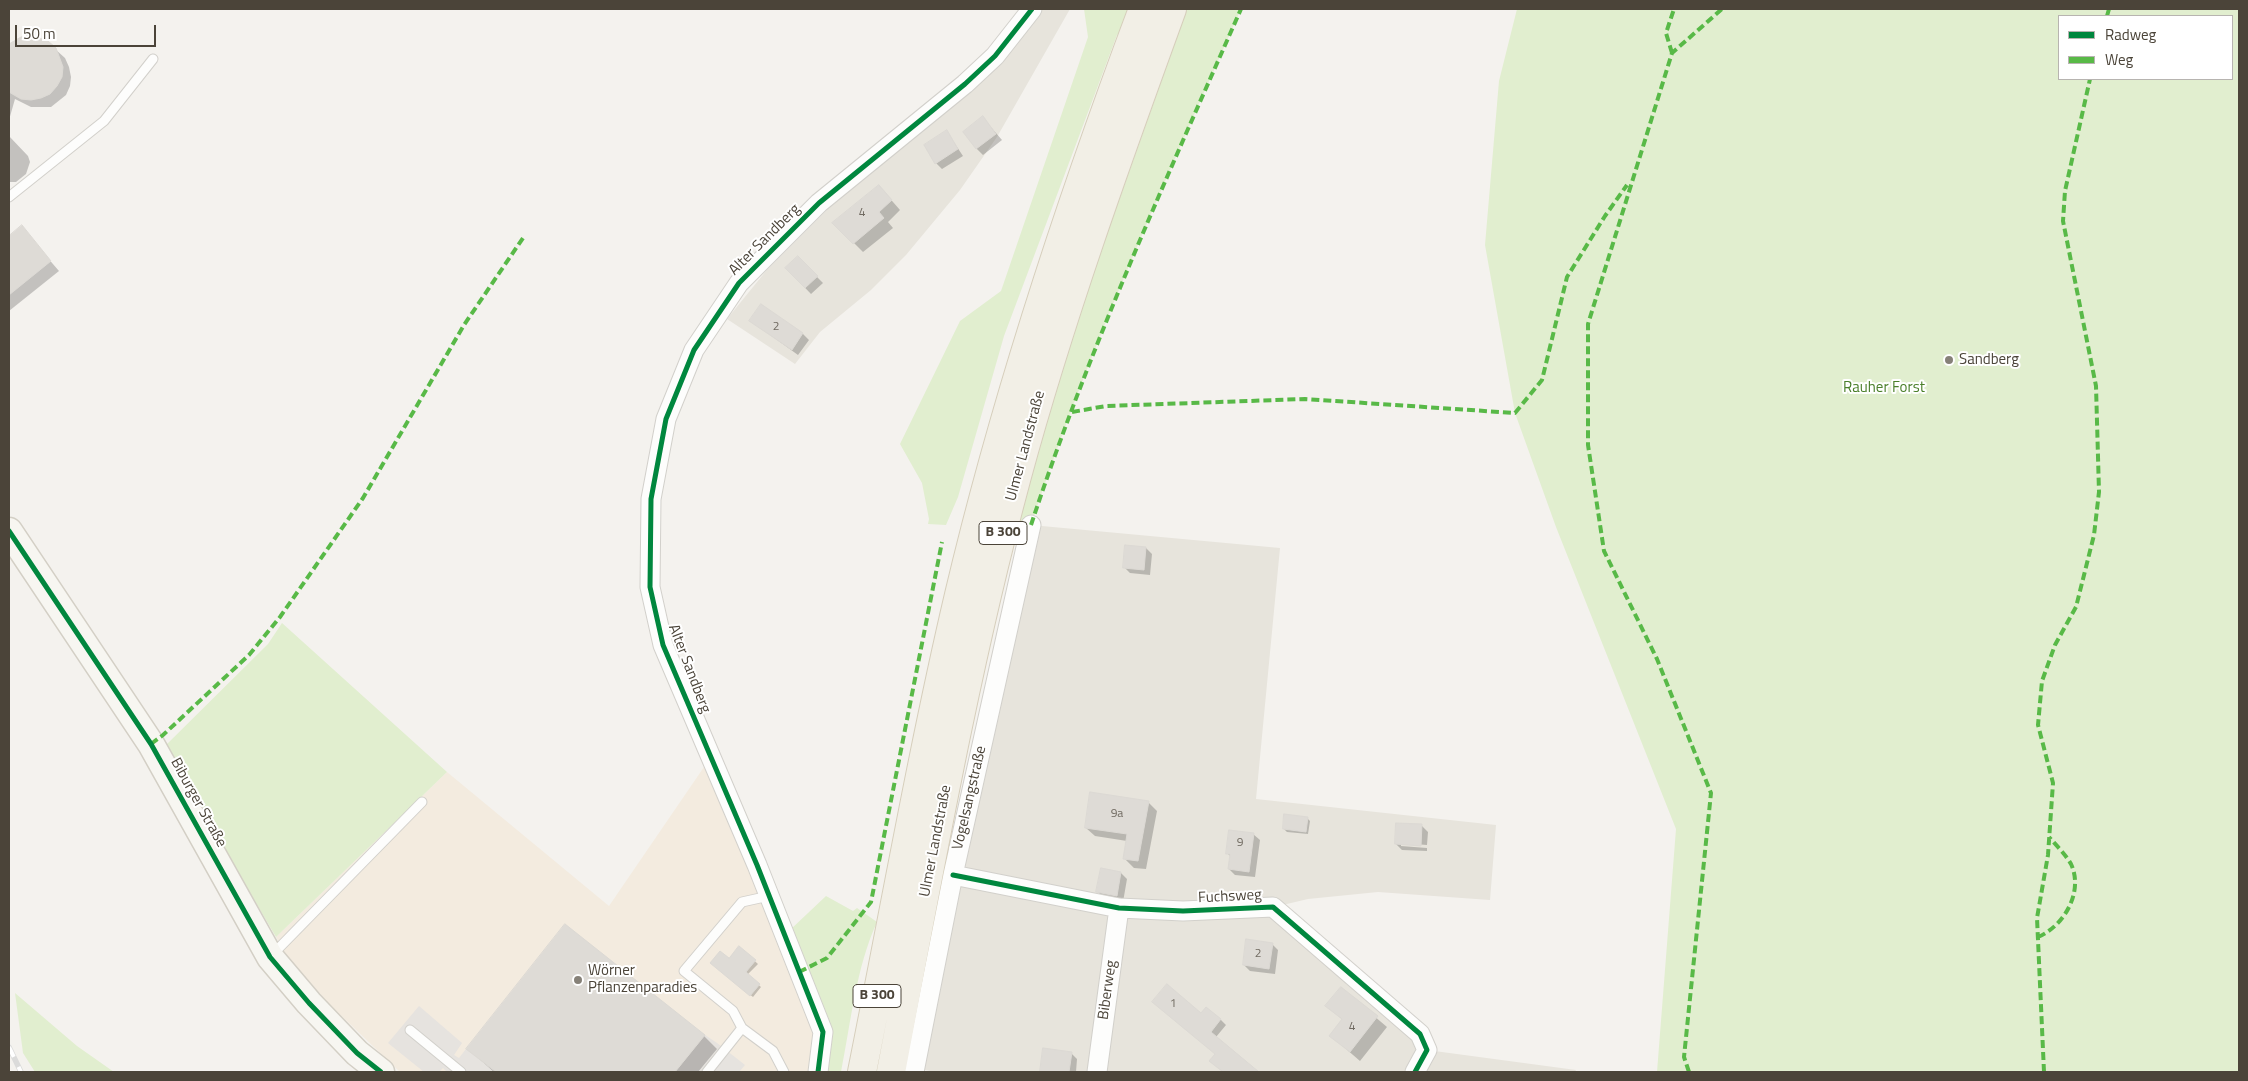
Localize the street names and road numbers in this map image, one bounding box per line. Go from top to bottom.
street label: Alter Sandberg [726,201,804,279]
street label: Ulmer Landstraße [1003,389,1049,503]
road number: B 300 [979,522,1027,544]
street label: Alter Sandberg [664,622,714,716]
street label: Vogelsangstraße [949,744,991,852]
street label: Biburger Straße [166,755,230,851]
street label: Ulmer Landstraße [916,784,956,898]
street label: Fuchsweg [1198,886,1262,908]
street label: Biberweg [1095,959,1121,1021]
road number: B 300 [853,984,901,1008]

